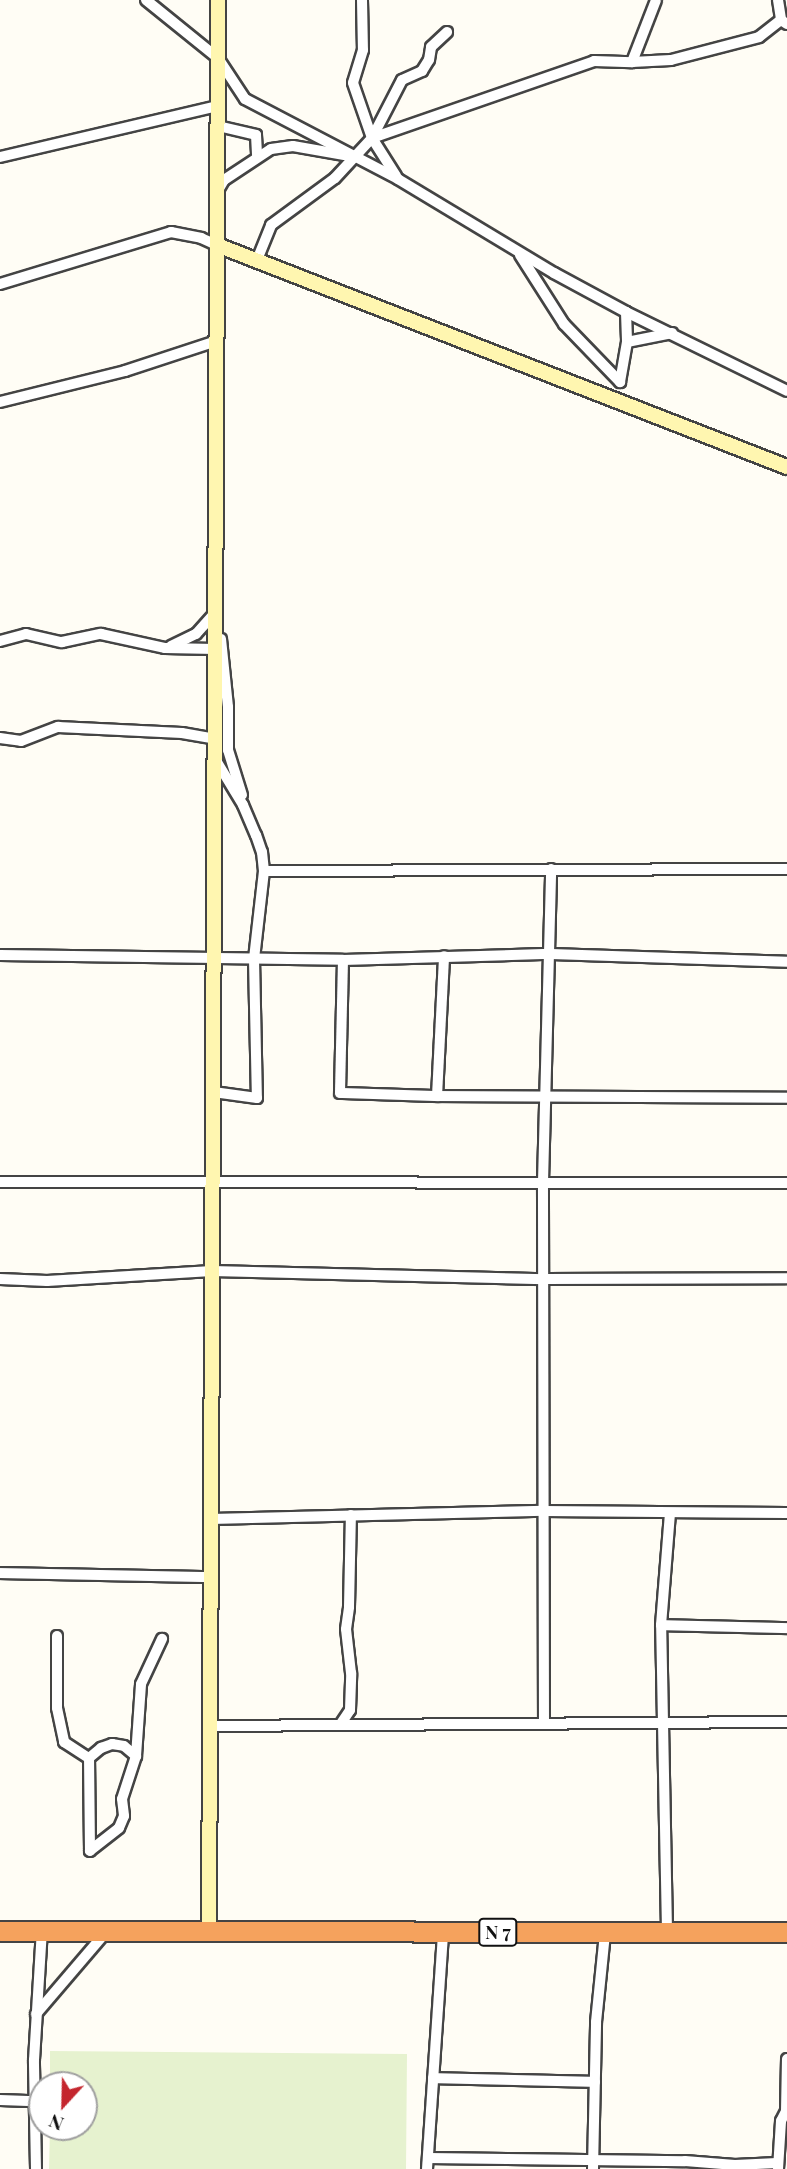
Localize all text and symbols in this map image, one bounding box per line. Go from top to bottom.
road number: N 7 [477,1918,519,1946]
north arrow [28,2071,98,2141]
text: N [45,2109,67,2138]

